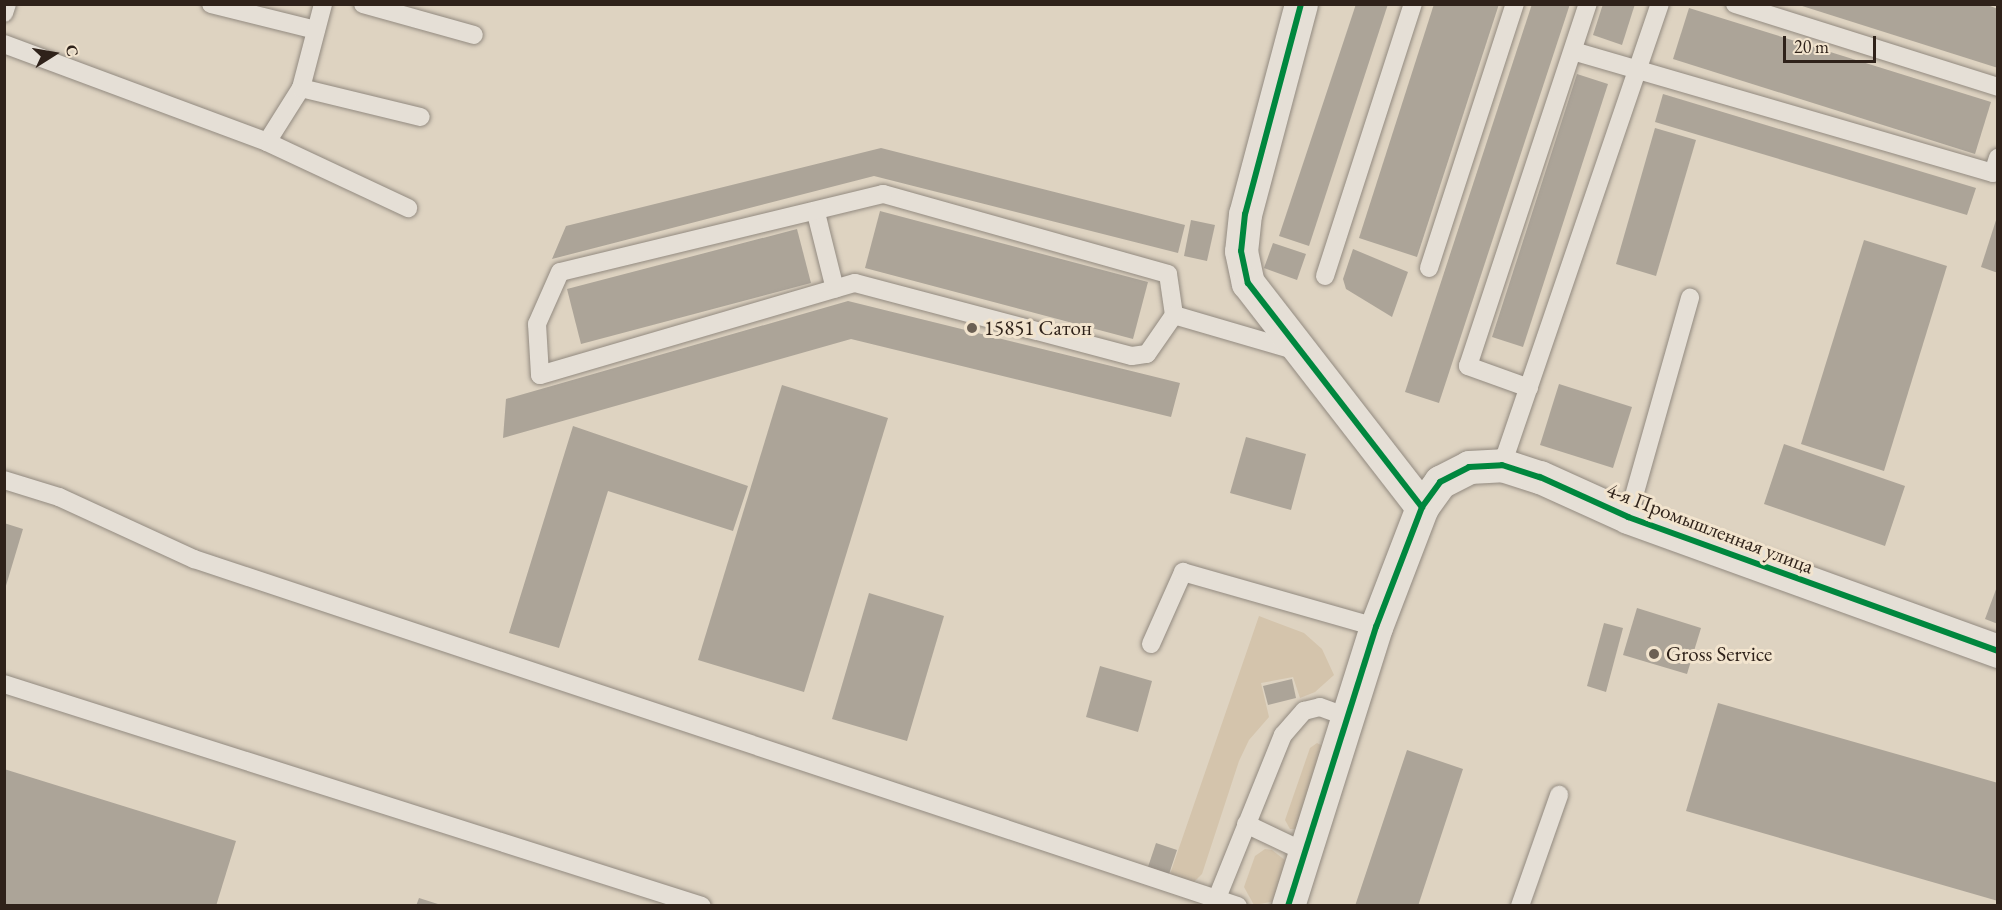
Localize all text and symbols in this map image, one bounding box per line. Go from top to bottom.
north arrow [24,24,84,84]
scale bar [1786,24,1879,62]
text: 20 m [1794,35,1829,58]
text: С [61,43,84,58]
place label: 15851 Сатон [984,315,1092,341]
marker: 15851 Сатон [965,321,979,335]
street label: 4-я Промышленная улица [1603,477,1817,579]
place label: Gross Service [1666,641,1772,667]
marker: Gross Service [1647,647,1661,661]

